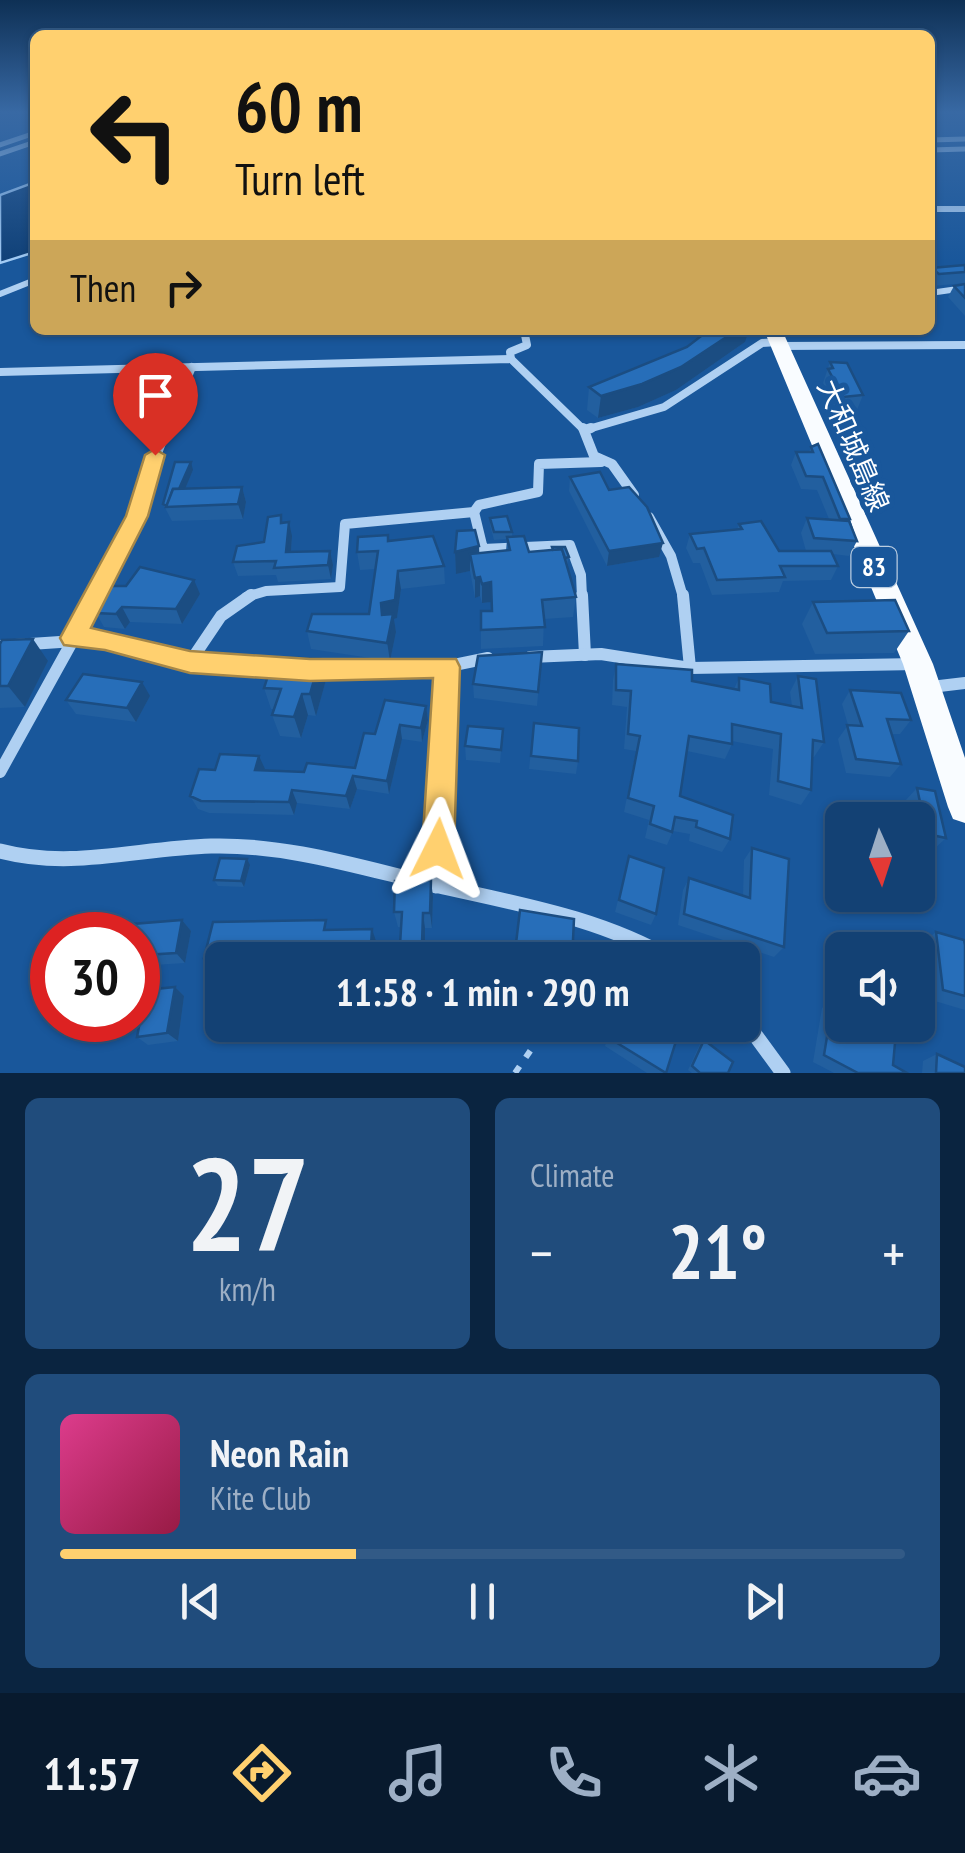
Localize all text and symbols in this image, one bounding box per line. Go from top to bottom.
text: 60 m [235,61,363,151]
icon: left [70,70,200,200]
text: Turn left [235,149,365,207]
icon: right [156,260,211,315]
text: Then [70,263,136,312]
pin [113,353,198,456]
icon: arrive [128,368,183,423]
street label: 大和城島線 [810,373,898,517]
road number: 83 [852,547,896,587]
position arrow [386,797,490,901]
north arrow [825,802,935,912]
map controls [825,802,935,1042]
speed limit sign: 30 [30,912,160,1042]
button: sound [825,932,935,1042]
text: 11:58 · 1 min · 290 m [336,967,629,1016]
text: 27 [185,1119,310,1287]
text: Climate [530,1154,614,1196]
text: 21° [668,1203,767,1300]
text: − [530,1217,553,1288]
text: + [882,1217,905,1288]
text: km/h [219,1268,276,1310]
text: Neon Rain [210,1428,349,1477]
text: Kite Club [210,1477,311,1519]
icon: previous [173,1574,228,1629]
icon: pause [455,1574,510,1629]
icon: next [737,1574,792,1629]
icon: directions [227,1738,297,1808]
icon: music [383,1738,453,1808]
icon: phone [539,1738,609,1808]
icon: climate [696,1738,766,1808]
icon: car [852,1738,922,1808]
text: 11:57 [43,1744,140,1802]

